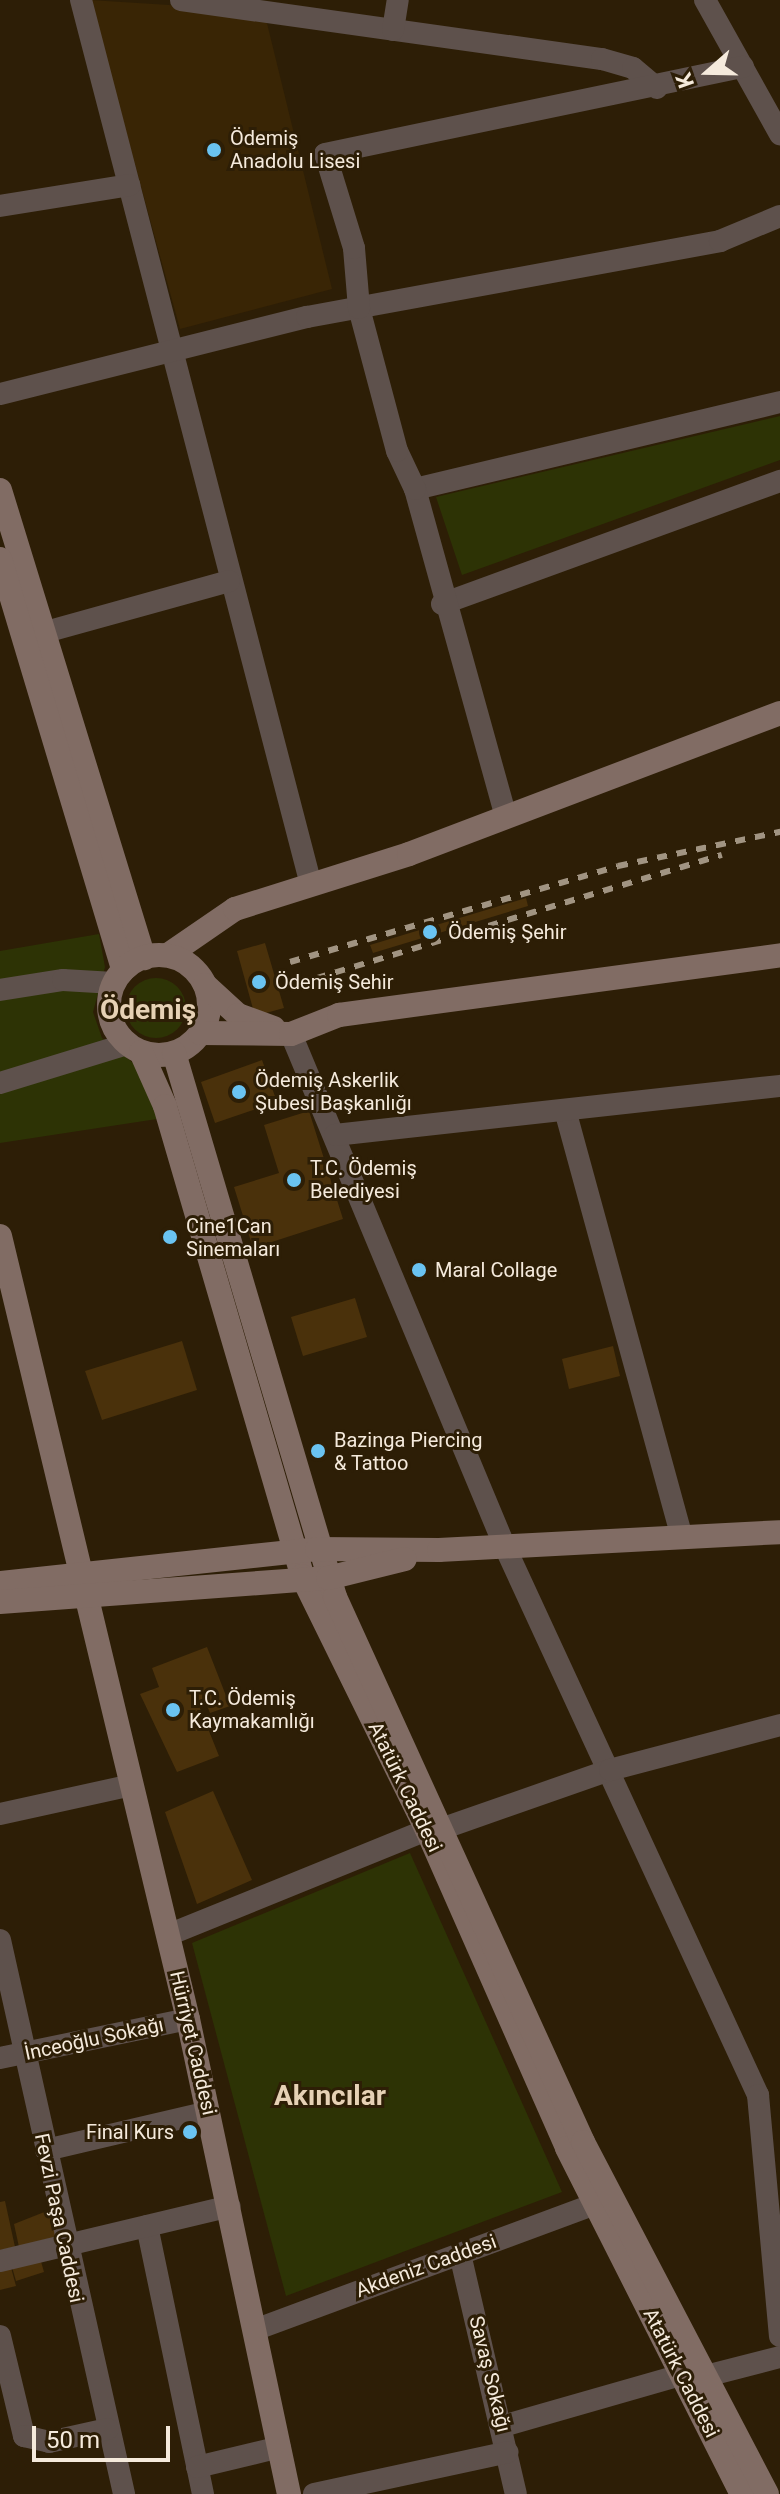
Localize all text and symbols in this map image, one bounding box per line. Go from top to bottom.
north arrow [668,32,748,112]
text: K [671,70,699,91]
place label: Ödemiş Anadolu Lisesi [230,126,360,173]
marker: Ödemiş Anadolu Lisesi [205,141,223,159]
place label: Ödemiş Şehir [448,920,566,944]
marker: Ödemiş Şehir [419,921,441,943]
place label: Ödemiş Sehir [275,970,393,994]
marker: Ödemiş Sehir [250,973,268,991]
district label: Ödemiş [100,993,196,1027]
place label: Ödemiş Askerlik Şubesi Başkanlığı [255,1068,412,1115]
marker: Ödemiş Askerlik Şubesi Başkanlığı [230,1083,248,1101]
place label: T.C. Ödemiş Belediyesi [310,1156,417,1203]
marker: T.C. Ödemiş Belediyesi [285,1171,303,1189]
place label: Cine1Can Sinemaları [186,1214,280,1261]
marker: Cine1Can Sinemaları [161,1228,179,1246]
place label: Maral Collage [435,1258,557,1282]
marker: Maral Collage [410,1261,428,1279]
place label: Bazinga Piercing & Tattoo [334,1428,483,1475]
marker: Bazinga Piercing & Tattoo [309,1442,327,1460]
place label: T.C. Ödemiş Kaymakamlığı [189,1686,315,1733]
marker: T.C. Ödemiş Kaymakamlığı [164,1701,182,1719]
street label: Atatürk Caddesi [363,1718,447,1856]
street label: Hürriyet Caddesi [165,1968,221,2118]
street label: İnceoğlu Sokağı [22,2013,166,2065]
district label: Akıncılar [274,2079,386,2113]
place label: Final Kurs [86,2120,174,2144]
marker: Final Kurs [181,2123,199,2141]
street label: Fevzi Paşa Caddesi [29,2131,89,2305]
street label: Akdeniz Caddesi [352,2229,500,2303]
street label: Atatürk Caddesi [638,2304,724,2442]
street label: Savaş Sokağı [464,2313,516,2435]
scale bar [36,2410,174,2460]
text: 50 m [46,2426,100,2454]

